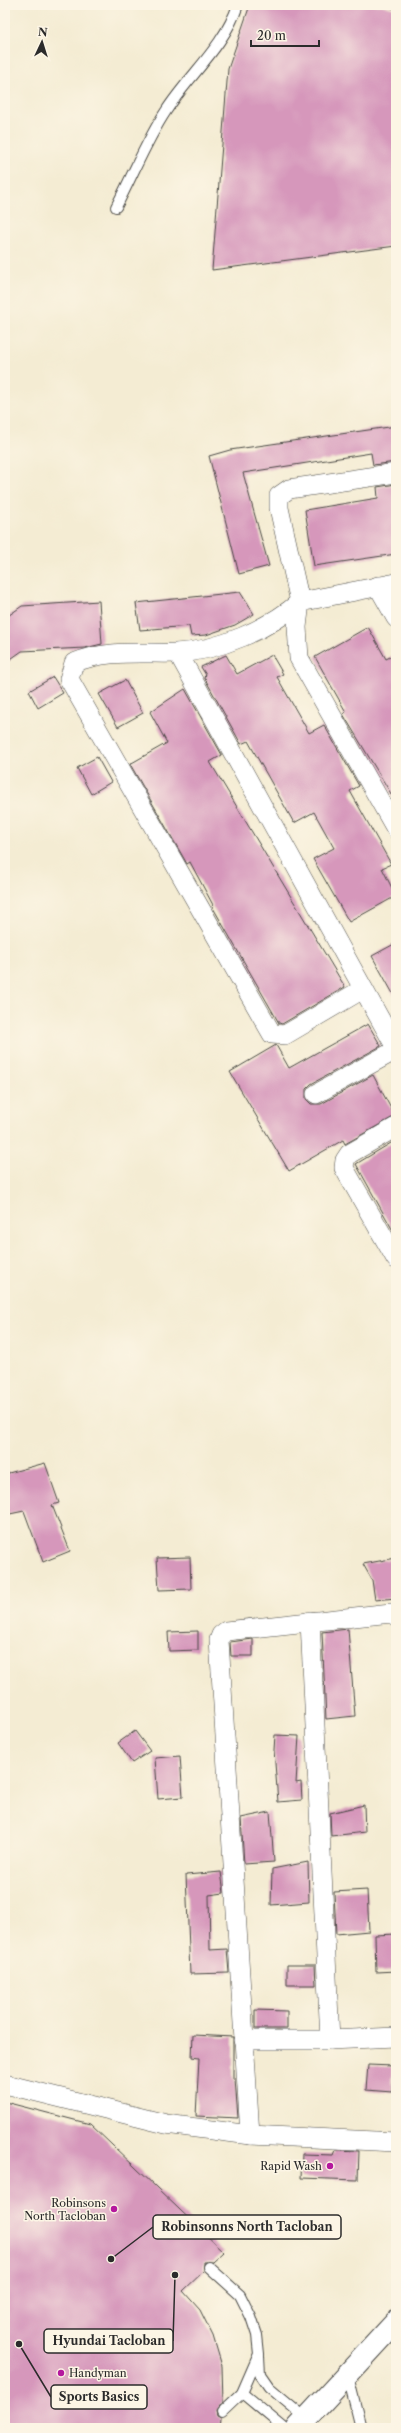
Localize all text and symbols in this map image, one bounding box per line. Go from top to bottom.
north arrow [22,22,62,62]
scale bar [251,22,319,48]
text: N [37,25,48,39]
text: 20 m [257,28,286,43]
place label: Rapid Wash [260,2159,322,2173]
marker: Rapid Wash [325,2161,335,2171]
place label: Robinsons North Tacloban [24,2196,106,2223]
marker: Robinsons North Tacloban [109,2204,119,2214]
callout: Robinsonns North Tacloban [153,2215,341,2239]
text: Robinsonns North Tacloban [161,2219,333,2234]
callout: Hyundai Tacloban [44,2329,173,2353]
text: Hyundai Tacloban [53,2333,166,2348]
place label: Handyman [69,2366,127,2380]
marker: Handyman [56,2368,66,2378]
callout: Sports Basics [51,2385,147,2409]
text: Sports Basics [59,2389,140,2404]

